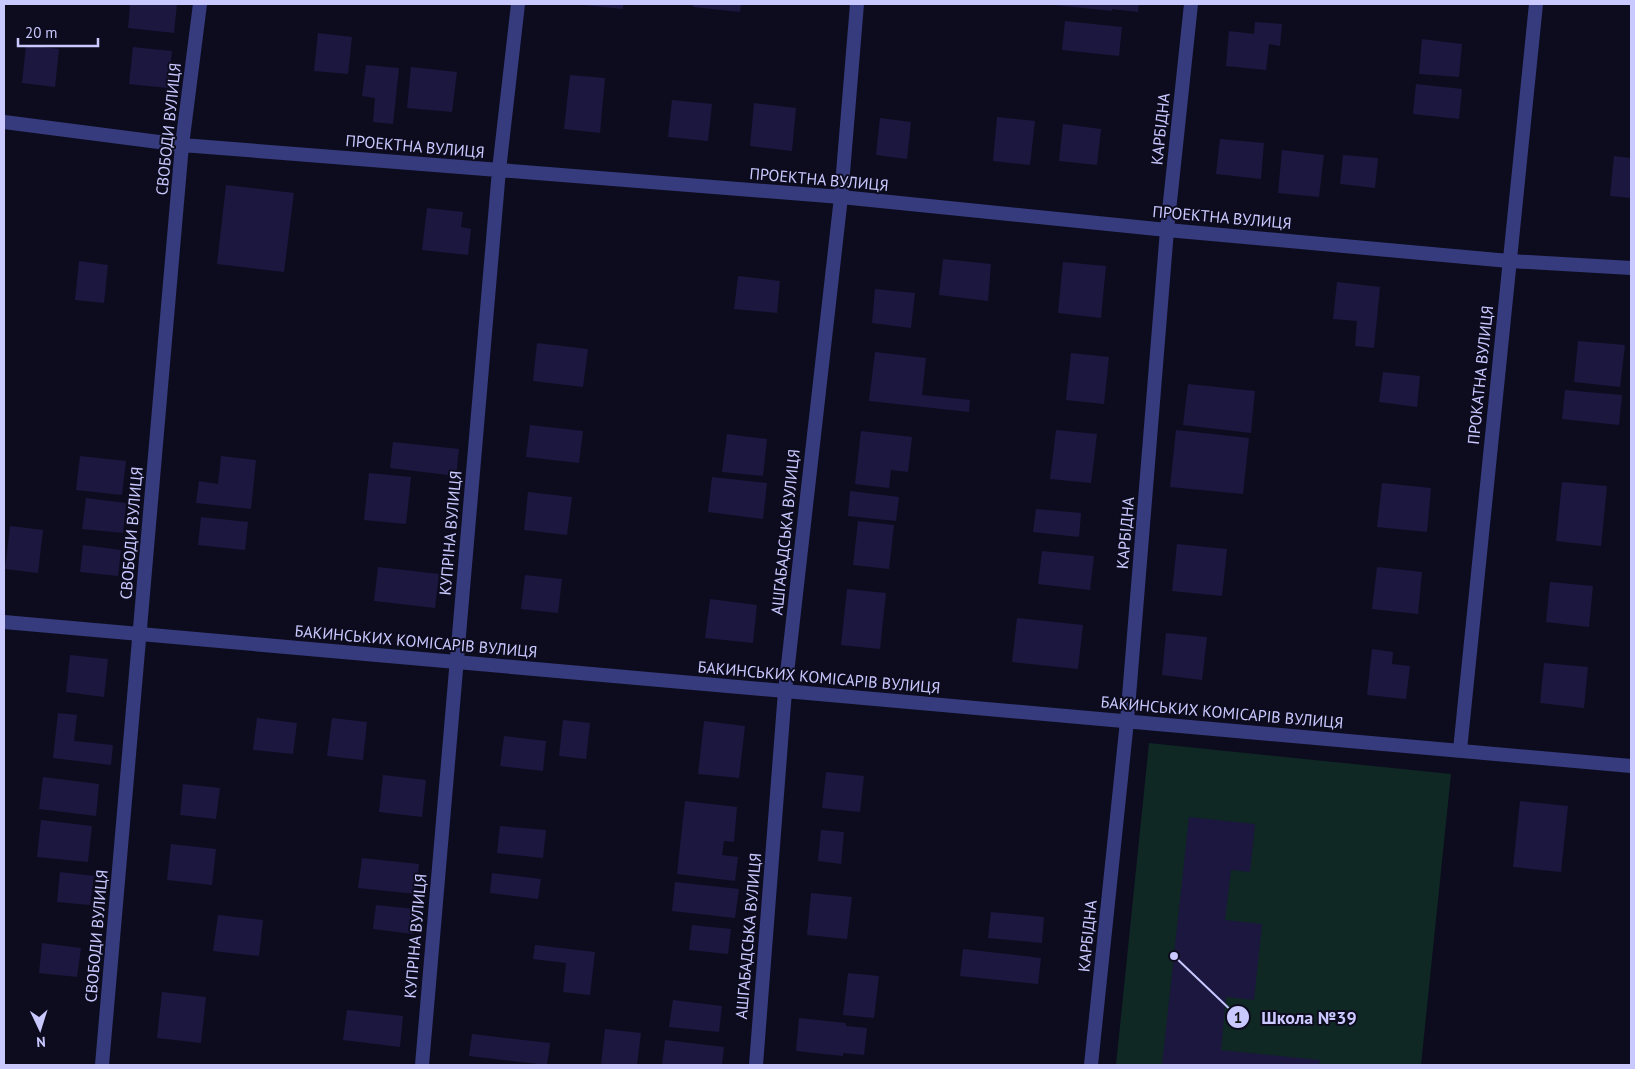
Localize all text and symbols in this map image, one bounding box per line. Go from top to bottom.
scale bar [18,15,98,47]
text: 20 m [25,23,58,42]
street label: СВОБОДИ ВУЛИЦЯ [151,62,185,196]
street label: КАРБІДНА [1146,91,1174,166]
street label: ПРОЕКТНА ВУЛИЦЯ [345,130,485,162]
street label: ПРОЕКТНА ВУЛИЦЯ [749,163,889,195]
street label: ПРОЕКТНА ВУЛИЦЯ [1152,201,1292,233]
street label: ПРОКАТНА ВУЛИЦЯ [1463,305,1497,445]
street label: АШГАБАДСЬКА ВУЛИЦЯ [766,448,804,616]
street label: СВОБОДИ ВУЛИЦЯ [115,466,147,600]
street label: КУПРІНА ВУЛИЦЯ [435,470,465,596]
street label: КАРБІДНА [1112,495,1138,570]
street label: БАКИНСЬКИХ КОМІСАРІВ ВУЛИЦЯ [294,620,538,662]
street label: БАКИНСЬКИХ КОМІСАРІВ ВУЛИЦЯ [697,656,941,698]
street label: БАКИНСЬКИХ КОМІСАРІВ ВУЛИЦЯ [1100,691,1344,733]
street label: АШГАБАДСЬКА ВУЛИЦЯ [731,852,765,1020]
street label: СВОБОДИ ВУЛИЦЯ [80,869,112,1003]
street label: КУПРІНА ВУЛИЦЯ [400,873,430,999]
street label: КАРБІДНА [1073,898,1101,973]
callout: Школа №39 [1226,1001,1366,1034]
north arrow [15,1004,65,1054]
text: Школа №39 [1261,1006,1357,1029]
text: 1 [1234,1008,1242,1027]
text: N [36,1033,46,1051]

